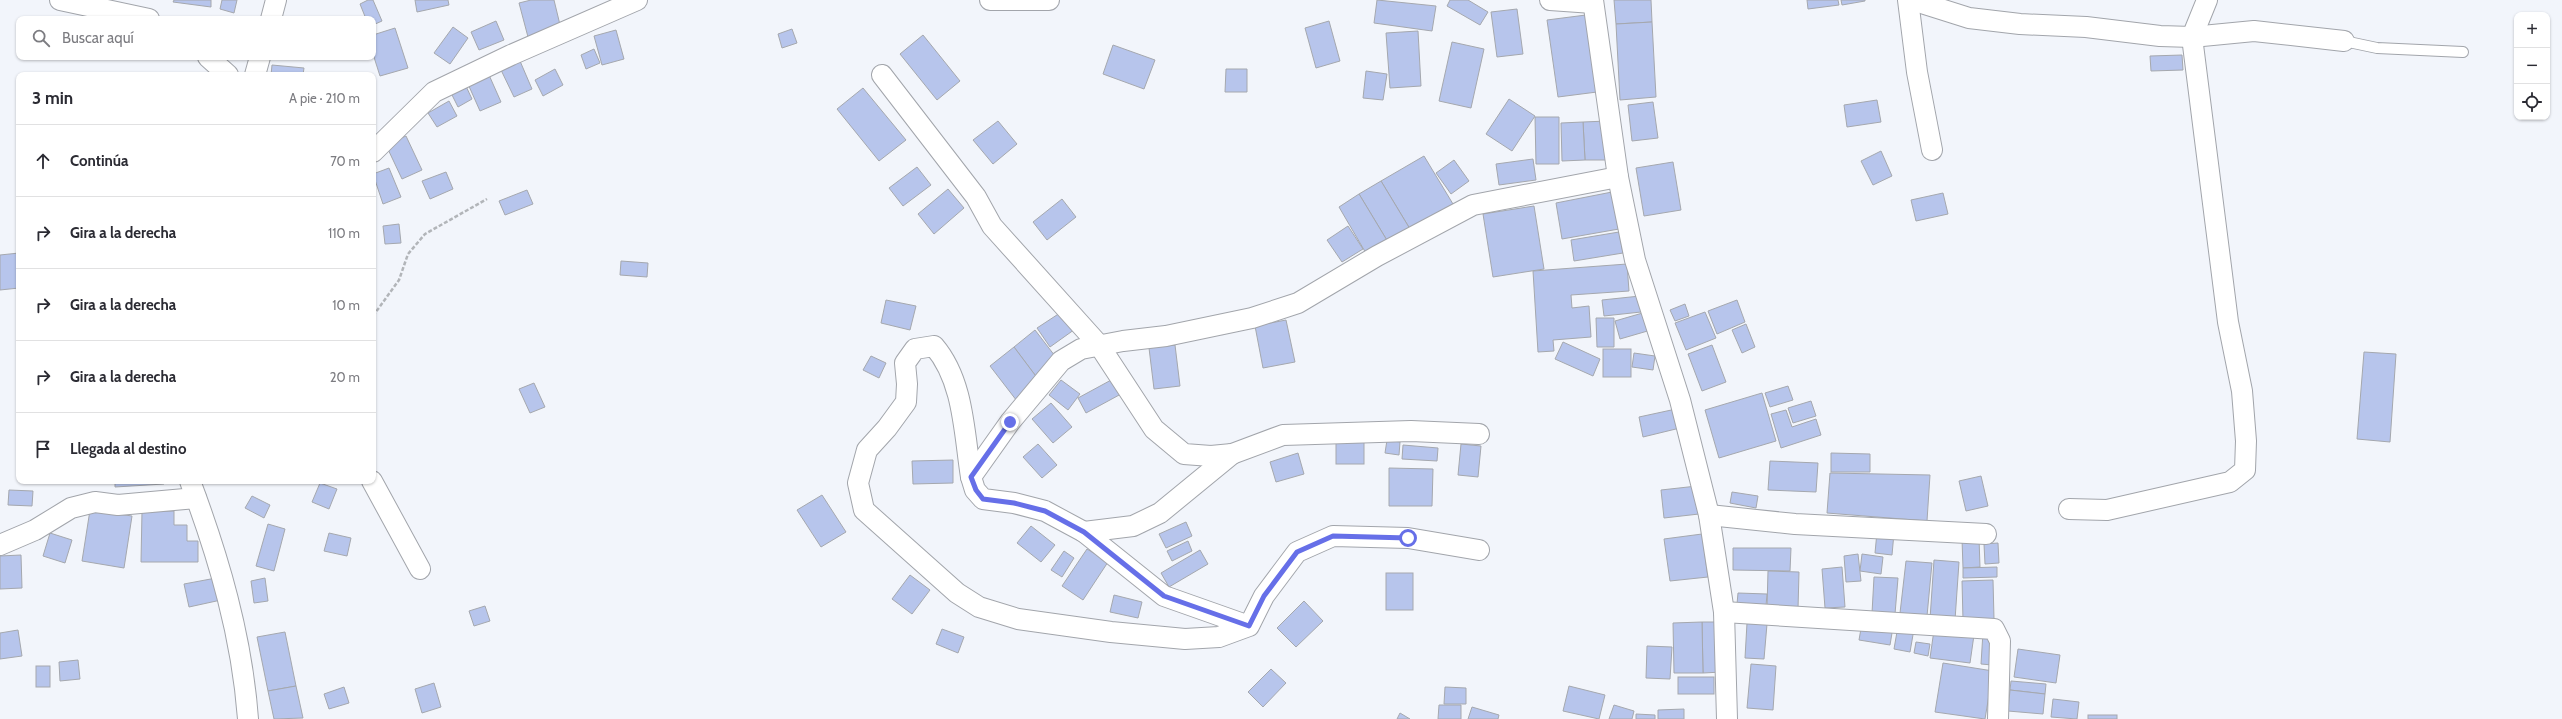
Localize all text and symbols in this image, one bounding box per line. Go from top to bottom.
map controls [2514,12,2550,120]
button: + [2514,12,2550,48]
search box [16,16,376,60]
icon: search [30,27,52,49]
text: Buscar aquí [62,29,134,47]
button: − [2514,48,2550,84]
button: locate [2514,84,2550,120]
text: 3 min [32,88,73,108]
text: A pie · 210 m [289,90,360,106]
icon: ahead [32,150,54,172]
text: Continúa [70,152,128,170]
text: 70 m [330,153,360,169]
icon: right [32,222,54,244]
text: Gira a la derecha [70,224,176,242]
text: 110 m [328,225,360,241]
icon: right [32,294,54,316]
text: Gira a la derecha [70,296,176,314]
text: 10 m [332,297,360,313]
icon: right [32,366,54,388]
text: Gira a la derecha [70,368,176,386]
text: 20 m [330,369,360,385]
route end [1001,413,1019,431]
icon: arrive [32,438,54,460]
text: Llegada al destino [70,440,186,458]
route start [1399,529,1417,547]

